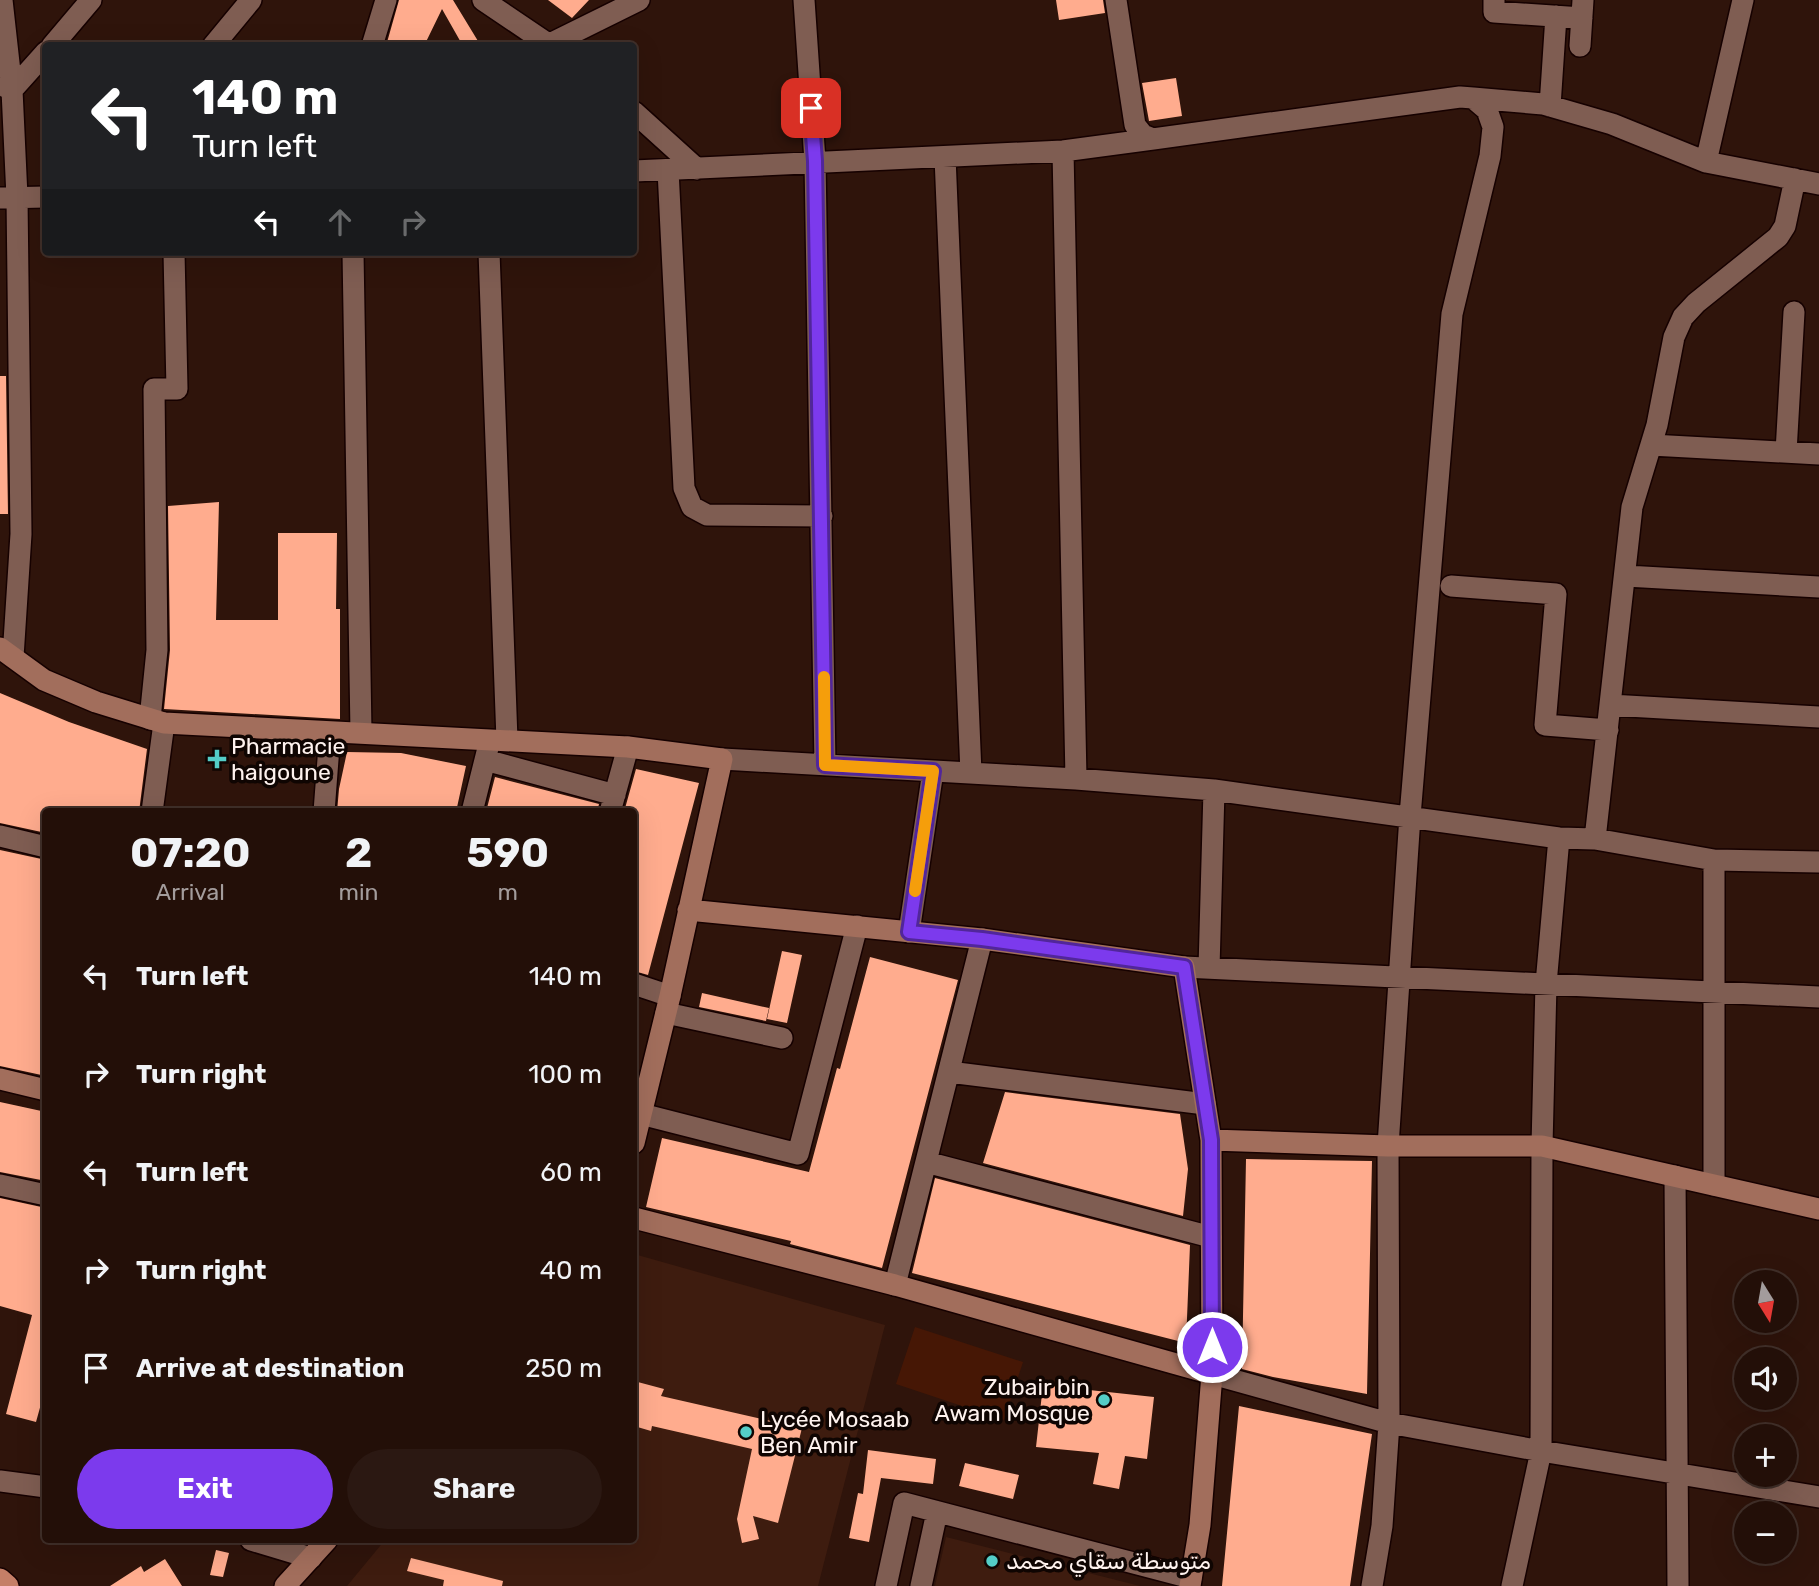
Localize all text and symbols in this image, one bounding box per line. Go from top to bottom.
text: 140 m [192,68,338,126]
icon: left [77,70,168,161]
pin [781,78,841,138]
icon: arrive [792,89,830,127]
text: Turn left [192,127,317,165]
icon: left [248,203,286,241]
icon: ahead [321,203,359,241]
icon: right [394,203,432,241]
place label: Pharmacie haigoune [231,732,346,786]
marker: Pharmacie haigoune [209,751,225,767]
text: 07:20 [130,828,251,878]
text: 2 [345,828,372,878]
text: 590 [466,828,549,878]
text: Arrival [156,878,225,906]
text: min [339,878,379,906]
text: m [498,878,518,906]
icon: left [77,957,115,995]
text: Turn left [136,961,248,992]
text: 140 m [529,961,602,992]
icon: right [77,1055,115,1093]
text: Turn right [136,1059,266,1090]
text: 100 m [528,1059,602,1090]
icon: left [77,1153,115,1191]
text: Turn left [136,1157,248,1188]
text: 60 m [540,1157,602,1188]
icon: right [77,1251,115,1289]
text: Turn right [136,1255,266,1286]
text: 40 m [540,1255,602,1286]
north arrow [1734,1270,1797,1334]
map controls [1734,1270,1797,1564]
position arrow [1175,1310,1249,1384]
button: sound [1734,1347,1797,1410]
icon: arrive [77,1349,115,1387]
text: Arrive at destination [136,1353,404,1384]
text: 250 m [525,1353,602,1384]
place label: Zubair bin Awam Mosque [935,1373,1090,1427]
marker: Zubair bin Awam Mosque [1096,1392,1112,1408]
place label: Lycée Mosaab Ben Amir [760,1405,909,1459]
marker: Lycée Mosaab Ben Amir [738,1424,754,1440]
button: + [1734,1424,1797,1487]
button: Exit [77,1449,333,1529]
button: Share [347,1449,602,1529]
button: − [1734,1501,1797,1564]
place label: متوسطة سقاي محمد [1006,1547,1211,1578]
marker: متوسطة سقاي محمد [984,1553,1000,1569]

